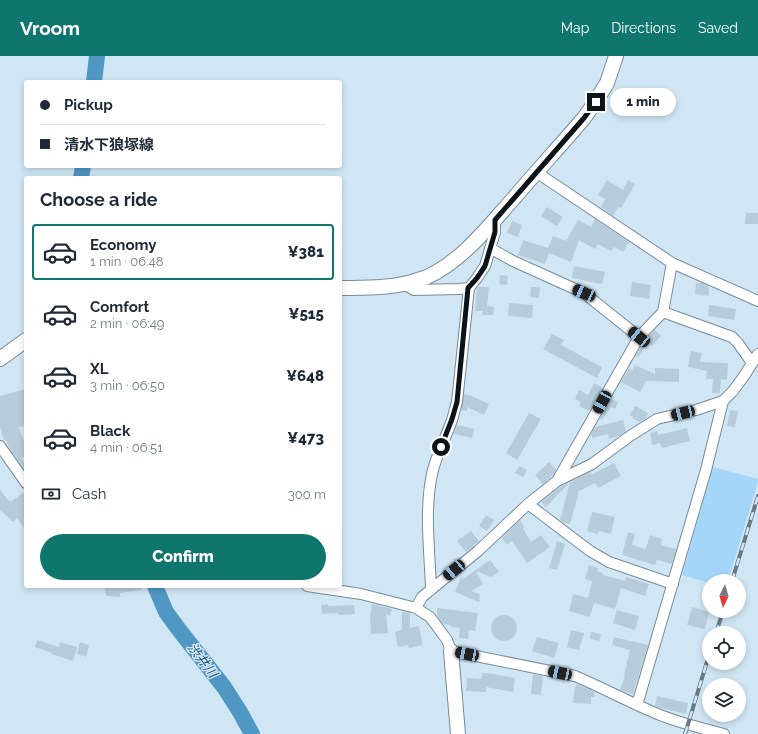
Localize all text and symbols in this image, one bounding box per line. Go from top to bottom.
text: Vroom [20,17,80,39]
text: Map [561,20,589,36]
text: Directions [611,20,676,36]
text: Saved [698,20,738,36]
callout: 1 min [610,88,676,116]
route end [587,93,605,111]
text: 1 min [626,94,660,109]
text: Pickup [64,96,113,114]
text: 清水下狼塚線 [64,136,154,154]
text: Choose a ride [40,189,158,210]
icon: car [42,234,78,270]
text: Economy [90,236,157,254]
text: ¥381 [288,243,324,261]
text: 1 min · 06:48 [90,254,163,269]
car [571,283,597,303]
icon: car [42,296,78,332]
text: Comfort [90,298,149,316]
text: ¥515 [289,305,324,323]
text: 2 min · 06:49 [90,316,165,331]
car [626,325,652,349]
icon: car [42,358,78,394]
text: XL [90,360,108,378]
text: ¥648 [286,367,324,385]
text: 3 min · 06:50 [90,378,165,393]
car [591,389,613,415]
car [670,404,696,422]
icon: car [42,420,78,456]
text: Black [90,422,130,440]
text: ¥473 [287,429,324,447]
route start [432,438,450,456]
text: 4 min · 06:51 [90,440,163,455]
icon: cash [40,483,62,505]
text: Cash [72,485,106,503]
text: 300 m [288,487,326,502]
button: Confirm [40,534,326,580]
car [441,558,467,582]
north arrow [702,574,746,618]
map controls [702,574,746,722]
button: locate [702,626,746,670]
water label: 渋井川 [185,640,222,682]
car [454,646,480,662]
car [547,665,573,681]
button: layers [702,678,746,722]

